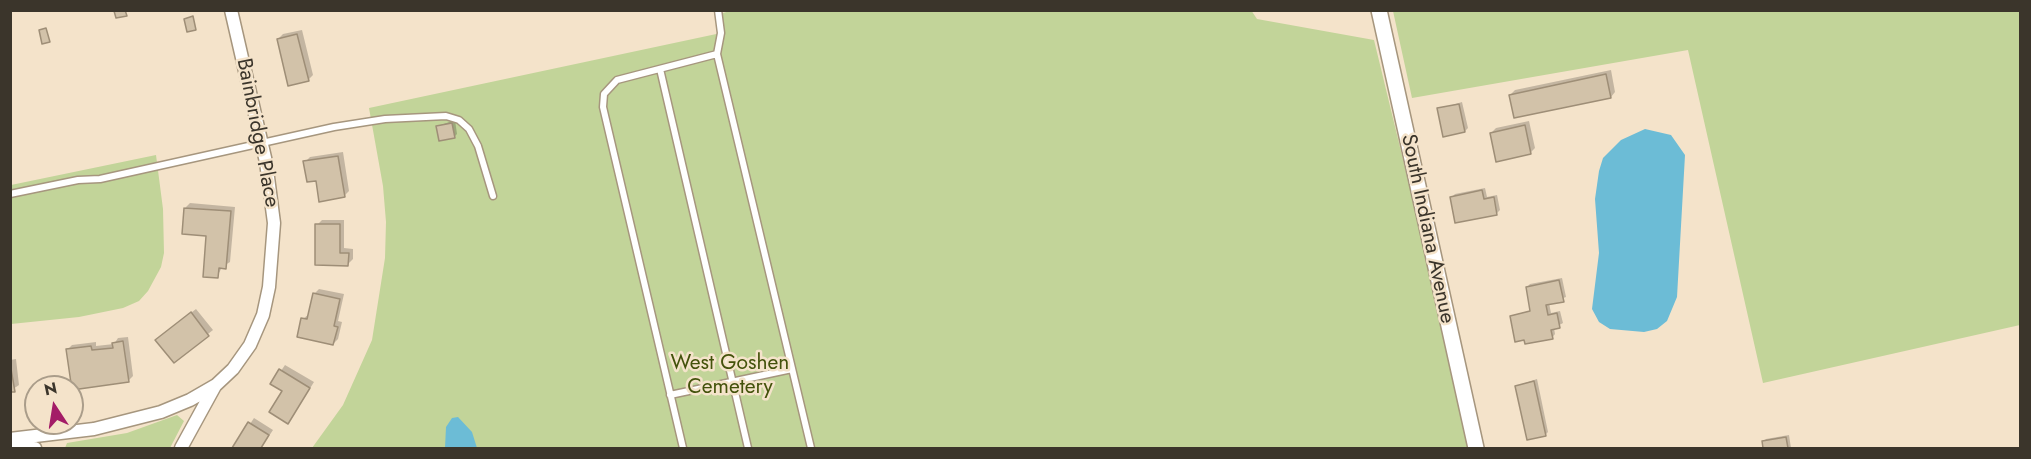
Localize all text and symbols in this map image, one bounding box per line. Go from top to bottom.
street label: Bainbridge Place [230,56,284,210]
street label: South Indiana Avenue [1395,132,1459,326]
park label: West Goshen Cemetery [671,351,789,401]
north arrow [24,375,84,435]
text: N [42,376,59,401]

